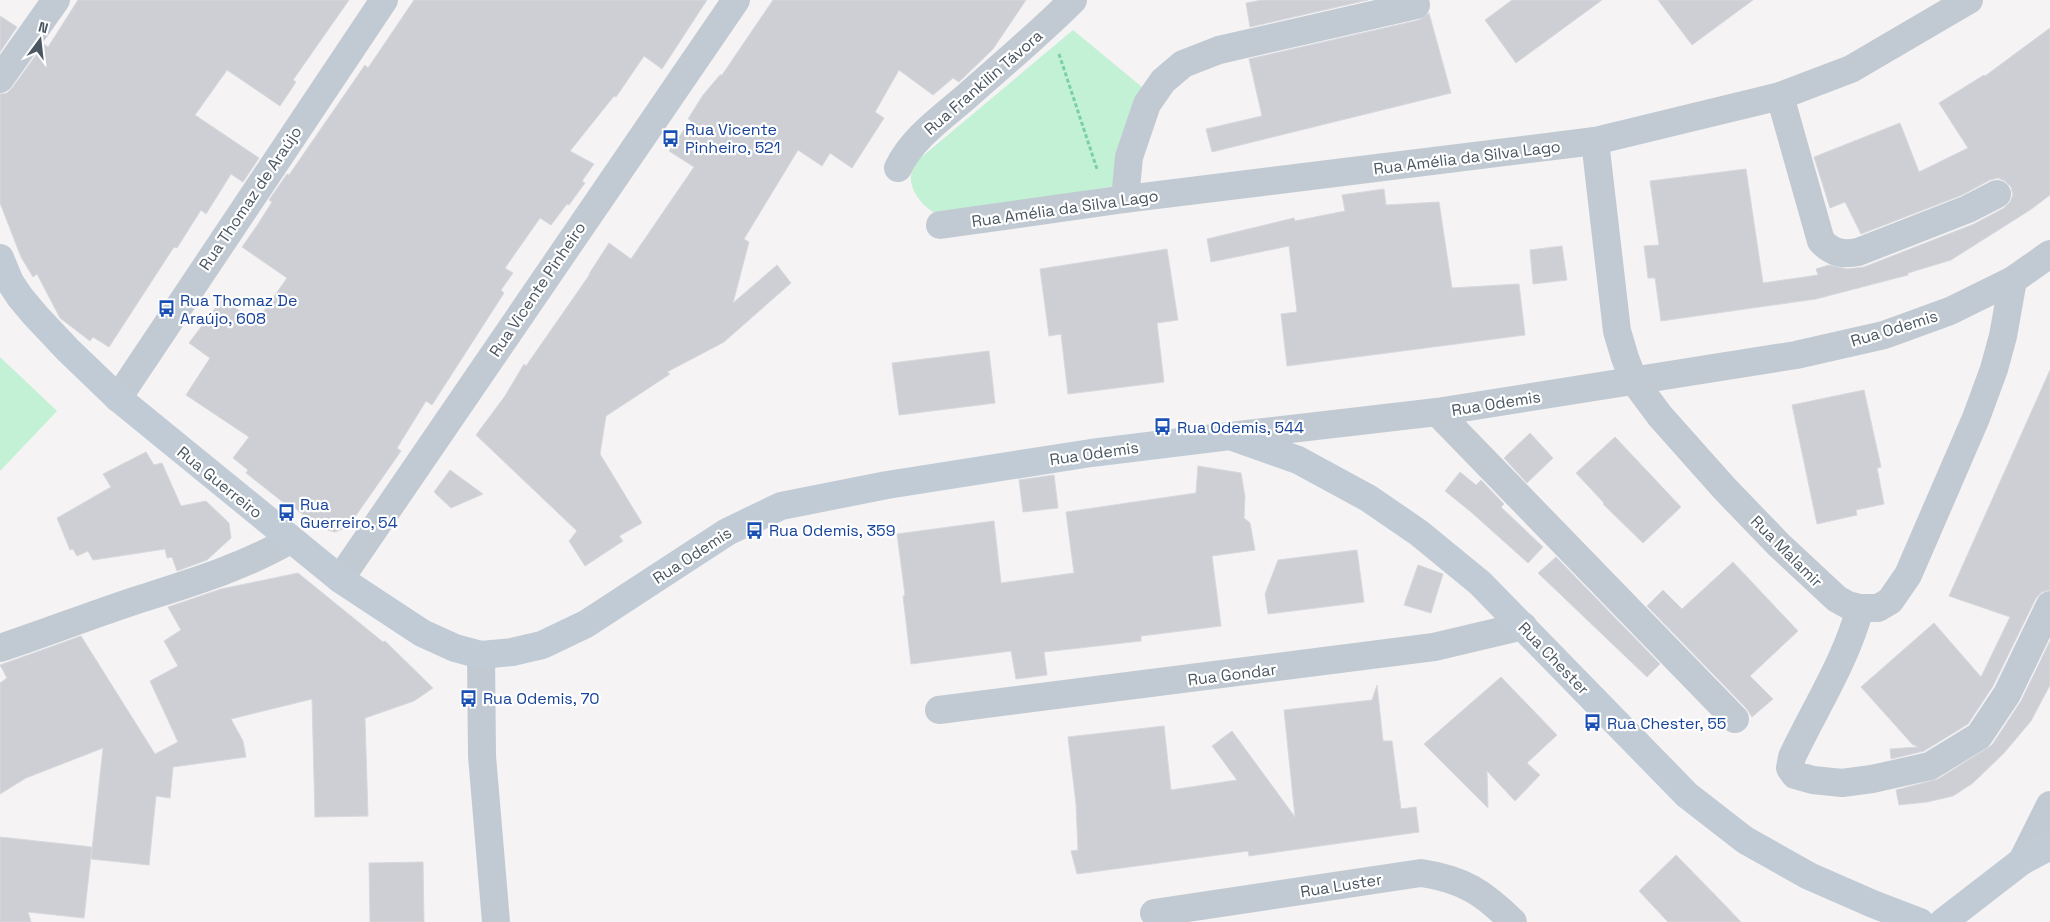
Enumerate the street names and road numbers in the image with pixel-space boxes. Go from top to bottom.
street label: Rua Frankilin Távora [920,25,1047,140]
street label: Rua Thomaz de Araújo [194,122,306,274]
street label: Rua Amélia da Silva Lago [1372,136,1562,179]
street label: Rua Amélia da Silva Lago [970,185,1160,232]
street label: Rua Vicente Pinheiro [484,218,590,361]
street label: Rua Odemis [1848,305,1940,352]
street label: Rua Odemis [1450,386,1542,421]
street label: Rua Odemis [1048,437,1140,470]
street label: Rua Guerreiro [173,442,267,523]
street label: Rua Malamir [1746,511,1827,592]
street label: Rua Odemis [649,522,736,589]
street label: Rua Chester [1514,617,1594,699]
street label: Rua Gondar [1187,659,1278,690]
street label: Rua Luster [1299,869,1383,902]

